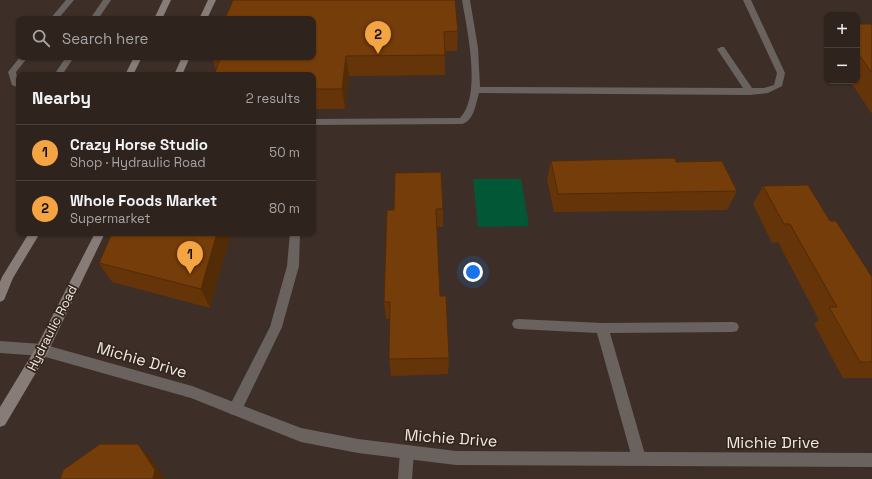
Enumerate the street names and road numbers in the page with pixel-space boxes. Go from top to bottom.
street label: Hydraulic Road [23,282,81,374]
street label: Michie Drive [94,337,190,383]
street label: Michie Drive [404,424,498,452]
street label: Michie Drive [727,432,819,453]

